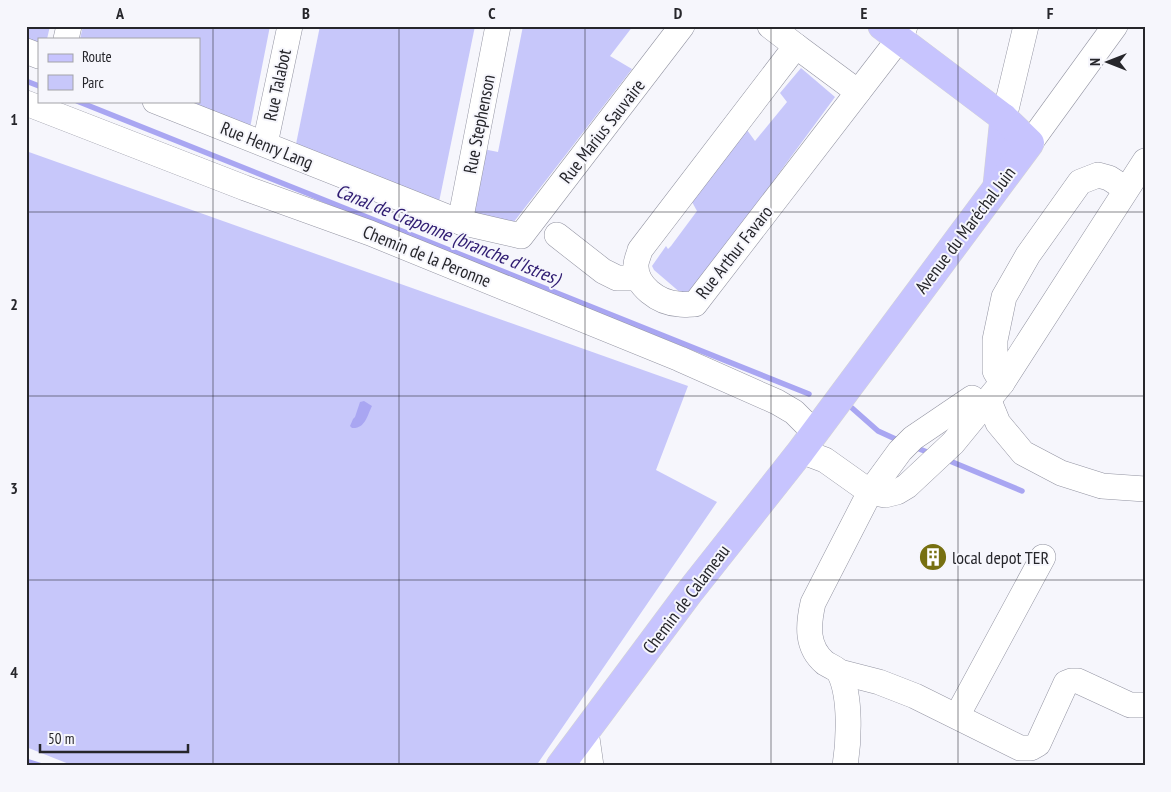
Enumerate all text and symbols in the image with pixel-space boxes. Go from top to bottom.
text: A [115,3,125,23]
text: B [302,3,310,23]
text: C [488,3,496,23]
text: D [674,3,683,23]
text: E [861,3,868,23]
text: F [1047,3,1054,23]
legend [38,38,200,102]
north arrow [1084,38,1134,88]
text: Route [82,47,112,66]
street label: Rue Talabot [258,47,296,123]
text: N [1086,58,1104,66]
street label: Rue Stephenson [458,72,500,176]
text: Parc [82,73,104,92]
street label: Rue Marius Sauvaire [554,74,650,188]
text: 1 [10,109,18,129]
street label: Rue Henry Lang [217,116,317,174]
street label: Avenue du Maréchal Juin [910,162,1020,298]
water label: Canal de Craponne (branche d'Istres) [333,178,566,291]
street label: Rue Arthur Favaro [690,201,778,303]
street label: Chemin de la Peronne [360,220,494,292]
text: 2 [10,294,18,314]
text: 3 [10,478,18,498]
street label: Chemin de Calameau [637,540,735,658]
building icon: local depot TER [918,542,948,572]
place label: local depot TER [952,546,1049,569]
text: 4 [10,662,18,682]
scale bar [40,722,188,754]
text: 50 m [48,729,74,748]

